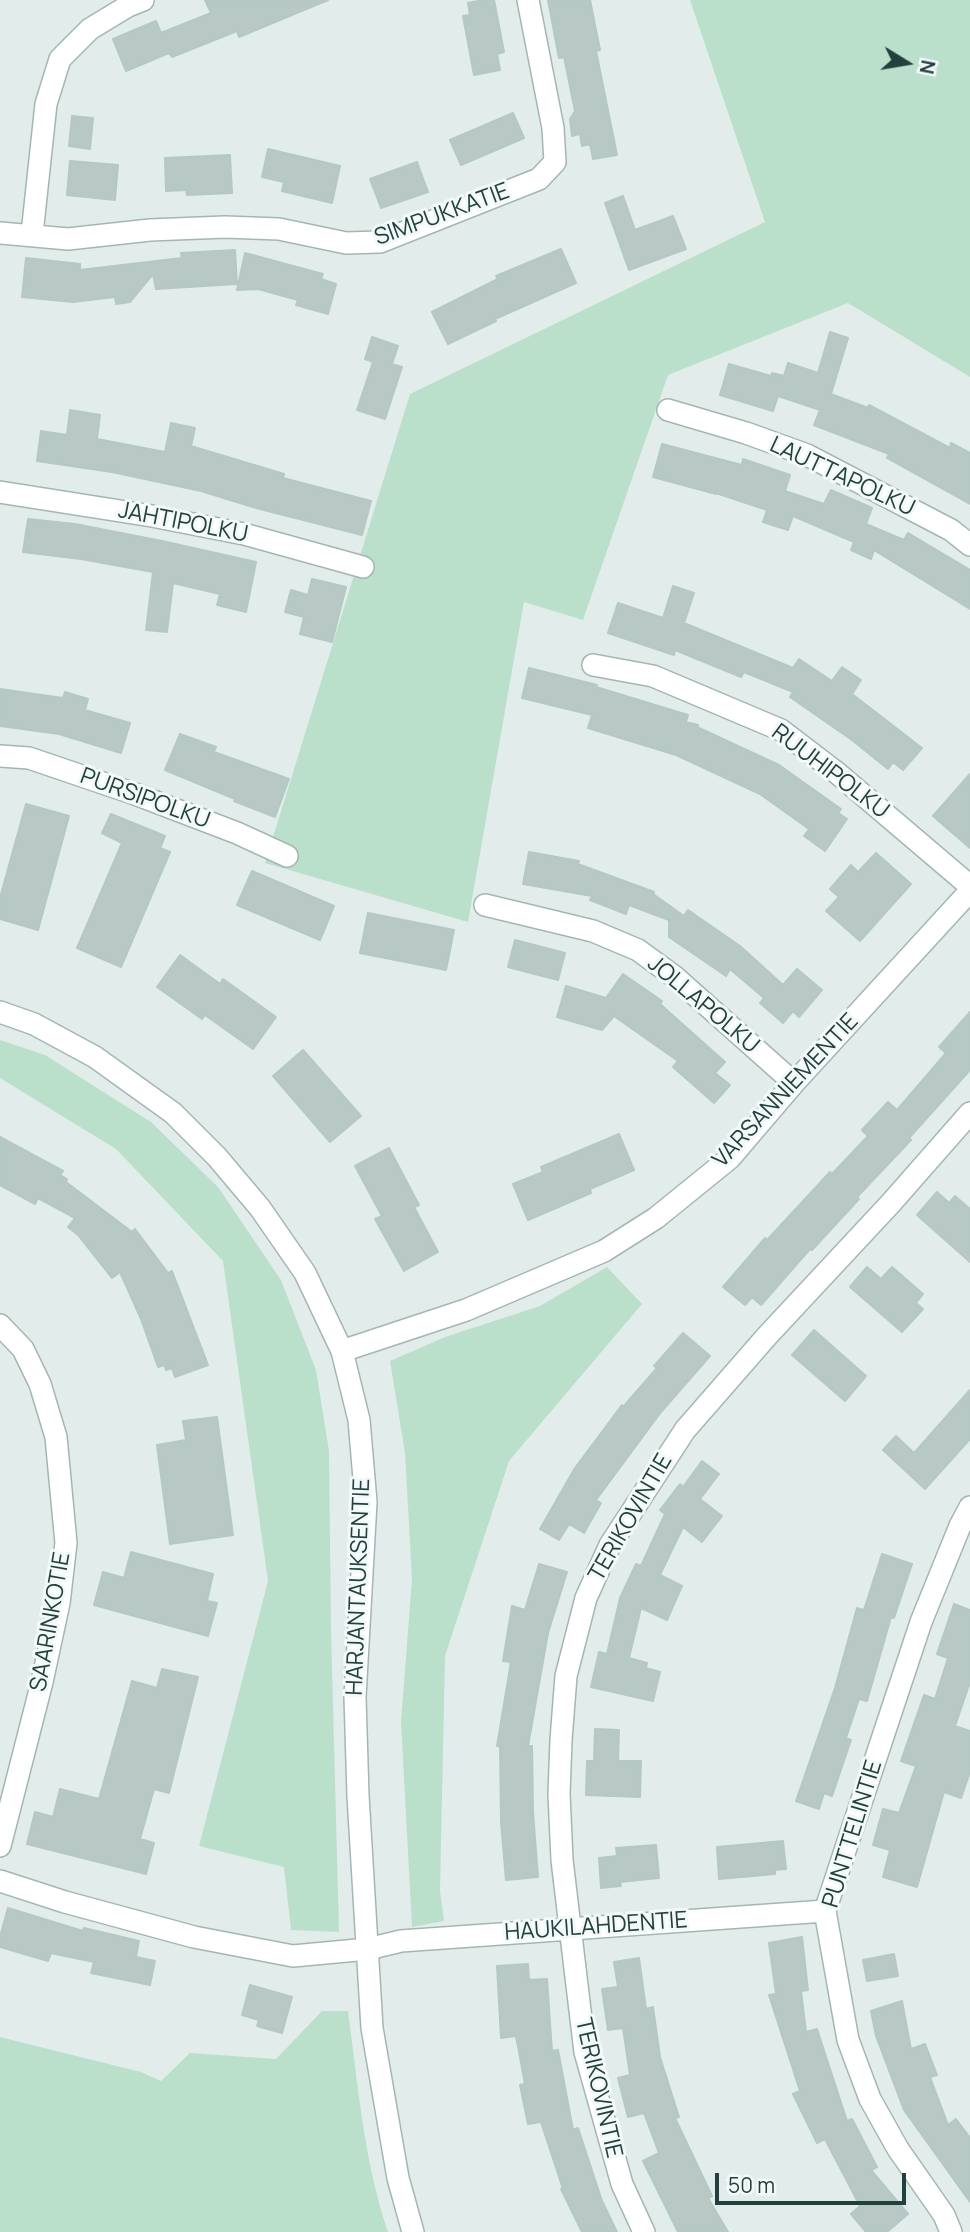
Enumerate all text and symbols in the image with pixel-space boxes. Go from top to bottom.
north arrow [872,28,942,98]
text: N [914,58,942,76]
street label: SIMPUKKATIE [371,178,513,252]
street label: LAUTTAPOLKU [765,431,919,523]
street label: JAHTIPOLKU [116,497,250,549]
street label: RUUHIPOLKU [766,719,894,825]
street label: PURSIPOLKU [76,763,214,835]
street label: JOLLAPOLKU [641,950,765,1060]
street label: VARSANNIEMENTIE [708,1008,864,1174]
street label: TERIKOVINTIE [583,1449,679,1587]
street label: HARJANTAUKSENTIE [341,1478,377,1696]
street label: SAARINKOTIE [25,1550,77,1694]
street label: PUNTTELINTIE [817,1757,889,1911]
street label: HAUKILAHDENTIE [503,1907,689,1947]
street label: TERIKOVINTIE [569,2015,627,2161]
scale bar [718,2158,909,2202]
text: 50 m [728,2171,775,2199]

